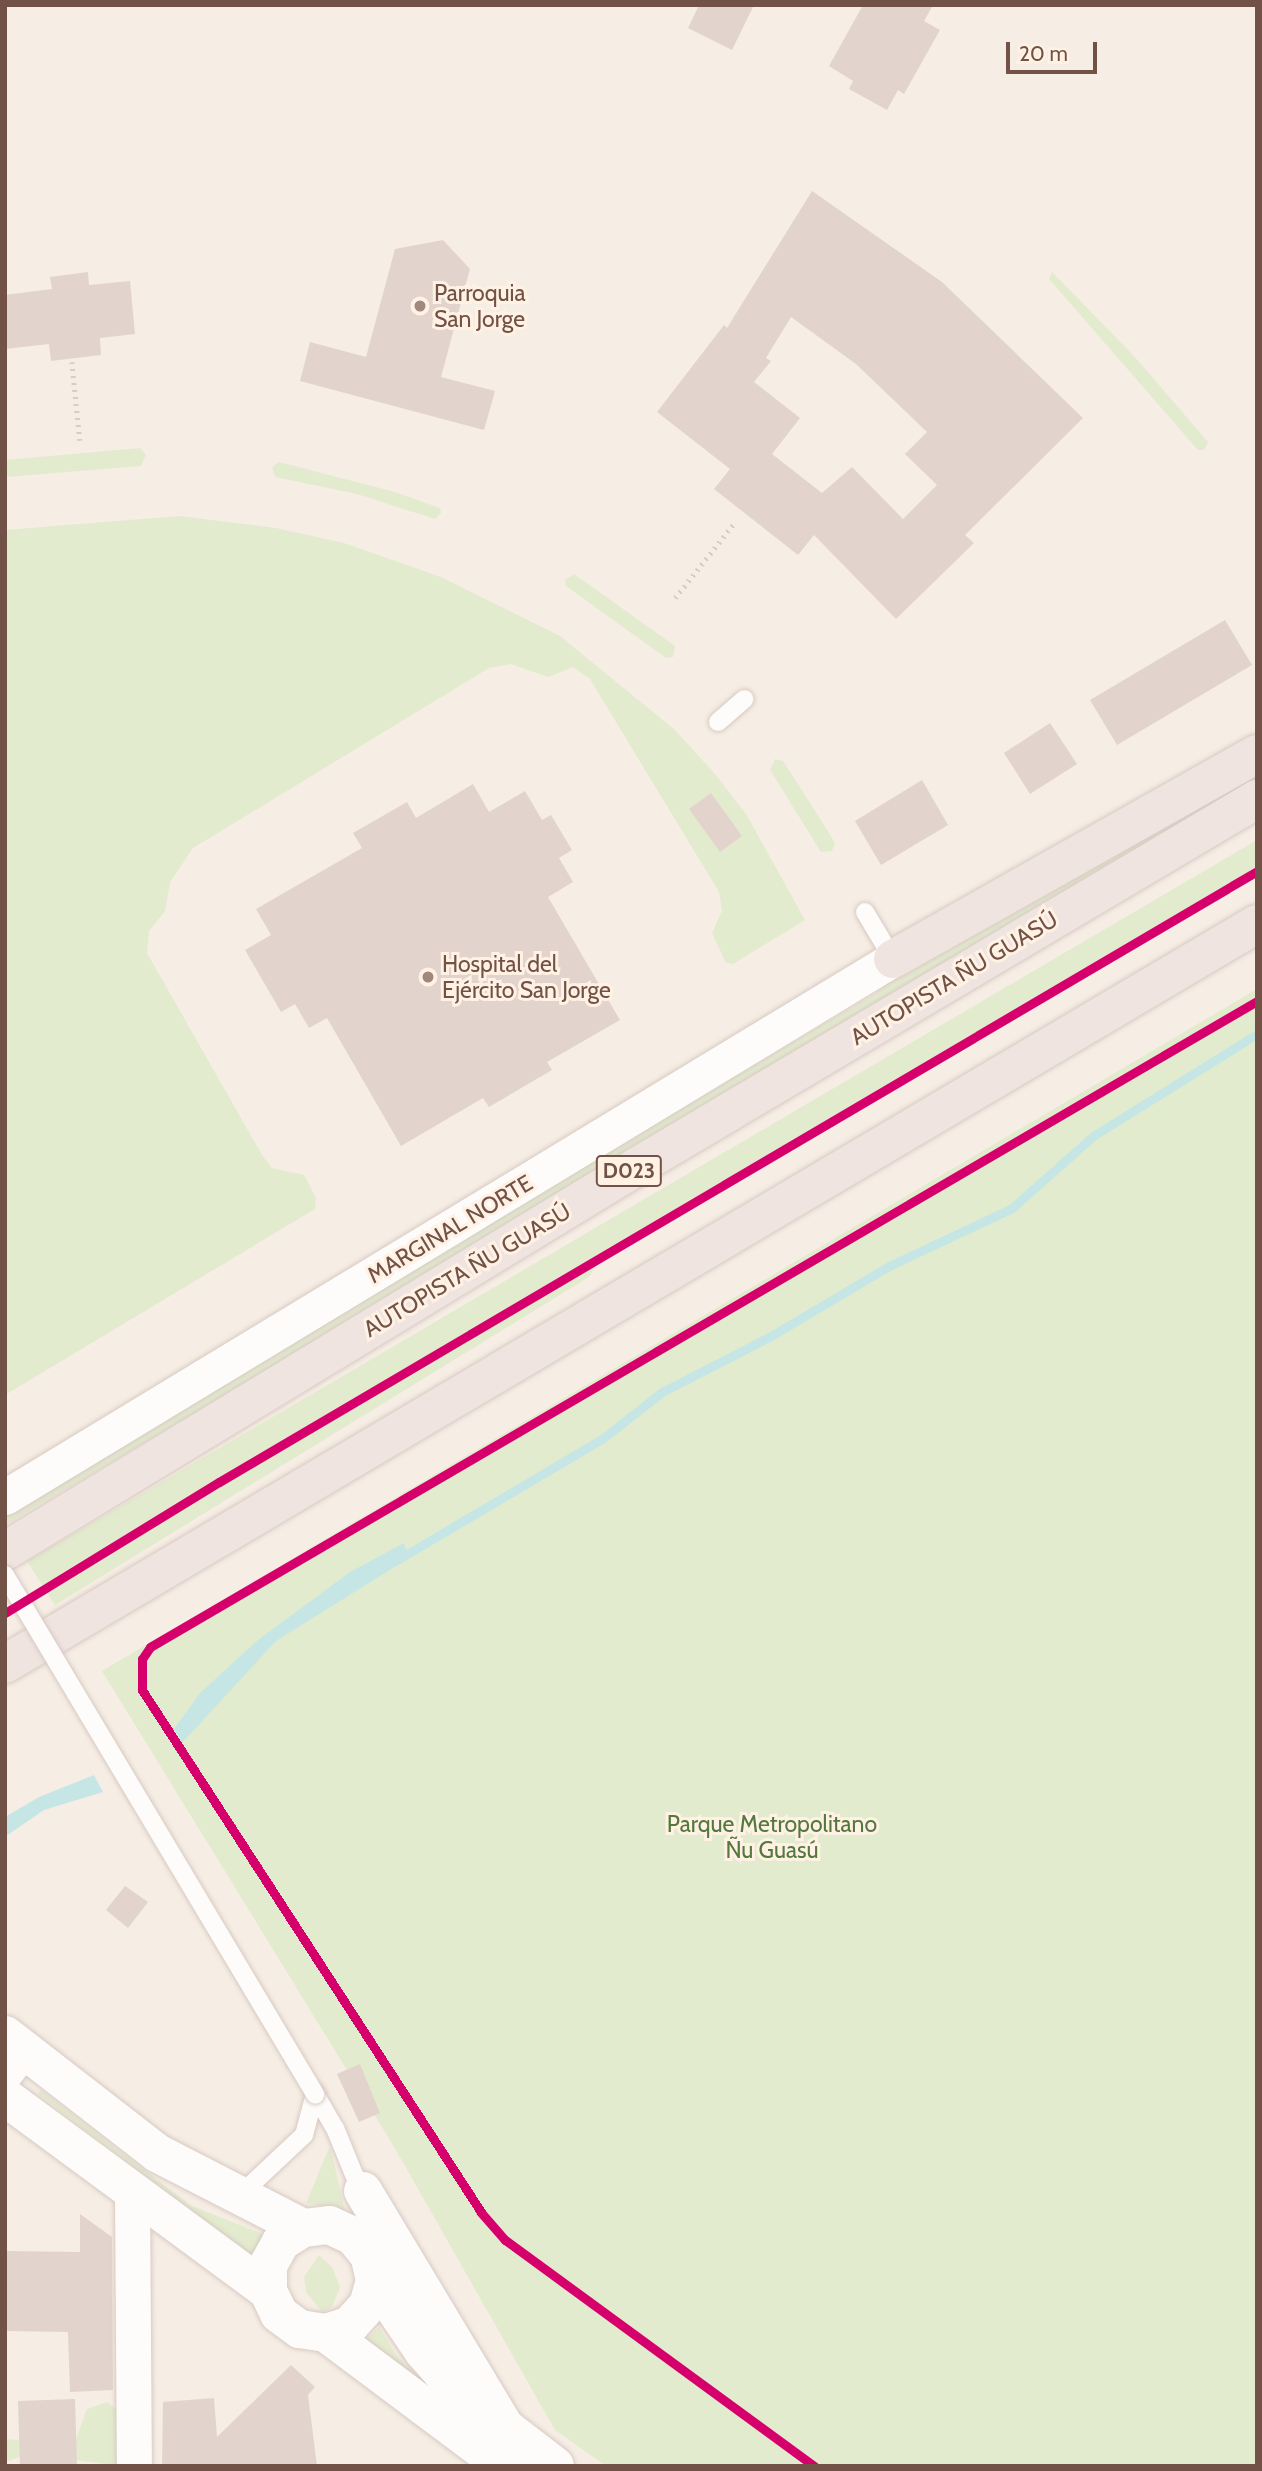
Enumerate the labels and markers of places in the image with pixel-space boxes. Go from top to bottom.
place label: Parroquia San Jorge [434,279,526,333]
marker: Parroquia San Jorge [412,298,428,314]
place label: Hospital del Ejército San Jorge [442,950,611,1004]
marker: Hospital del Ejército San Jorge [420,969,436,985]

